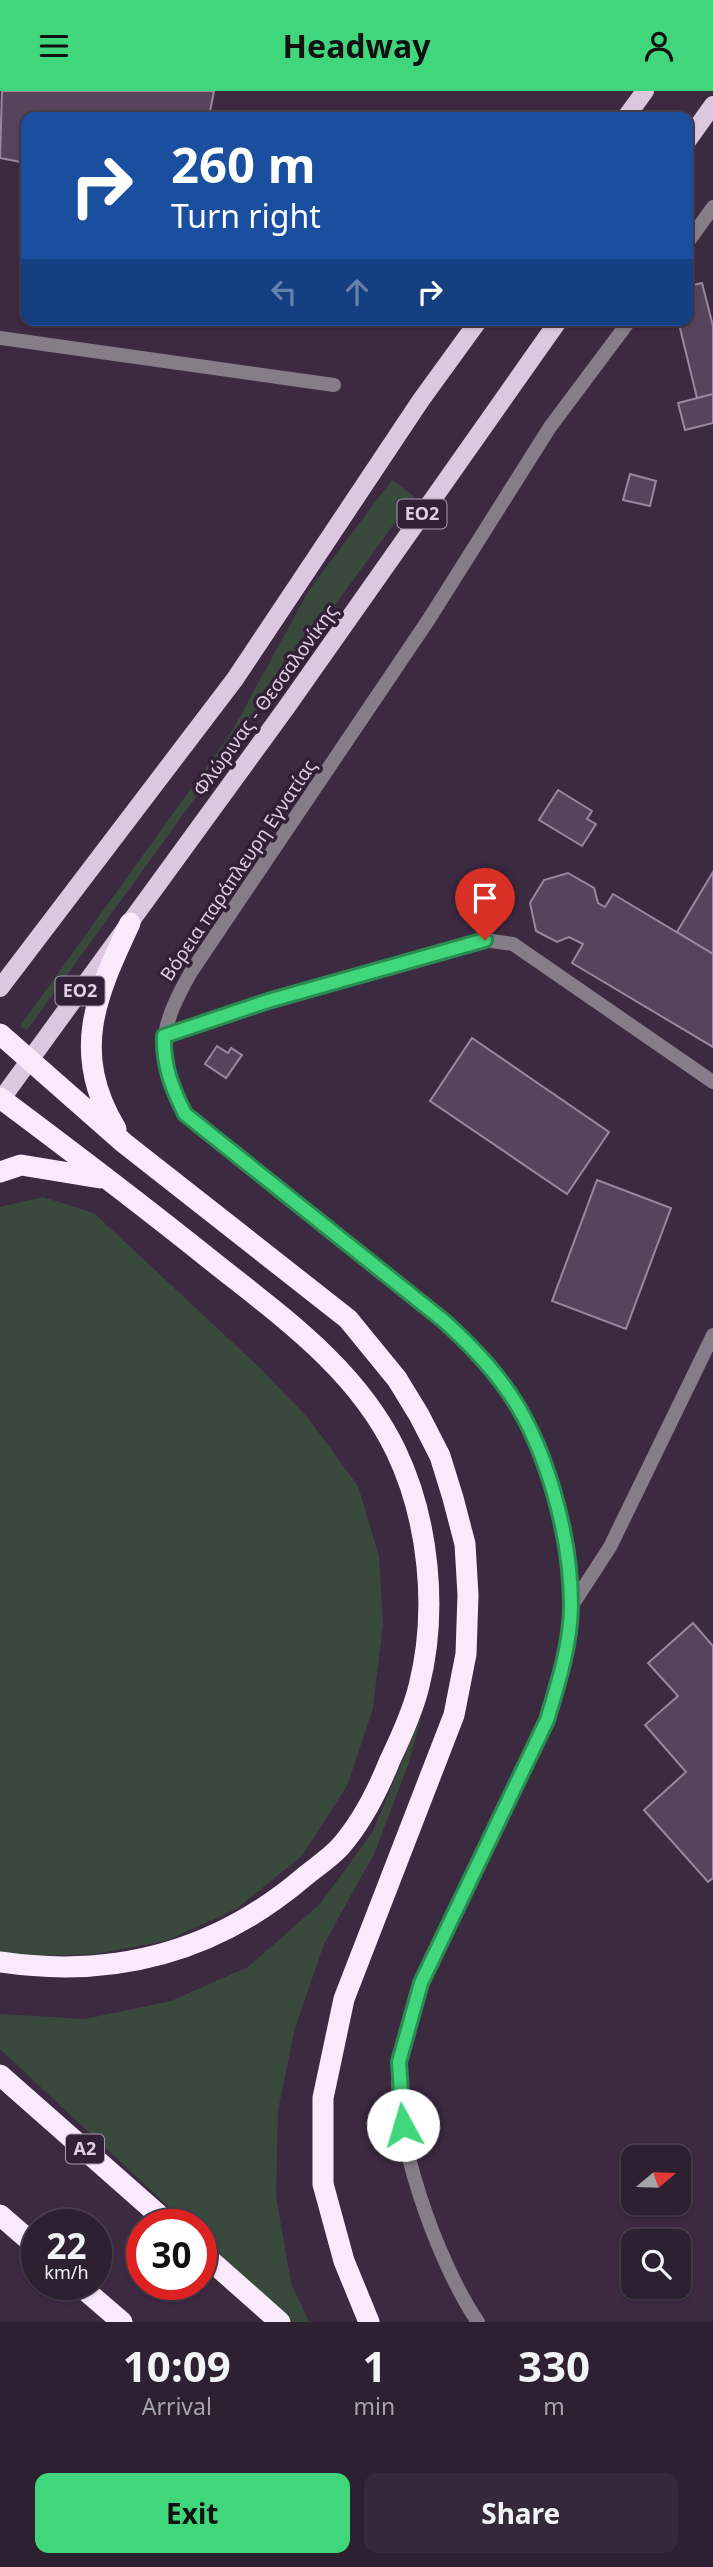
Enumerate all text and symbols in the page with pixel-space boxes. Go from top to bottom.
text: Headway [283,24,430,67]
icon: menu [35,27,73,65]
icon: person [640,27,678,65]
text: 260 m [171,131,316,197]
icon: right [56,140,147,231]
text: Turn right [171,194,321,237]
icon: left [265,273,303,311]
icon: ahead [338,273,376,311]
icon: right [411,273,449,311]
road number: ΕΟ2 [398,499,446,529]
street label: Φλώρινας - Θεσσαλονίκης [187,599,343,801]
street label: Βόρεια παράπλευρη Εγνατίας [154,754,322,986]
pin [455,868,515,940]
icon: arrive [466,879,504,917]
road number: ΕΟ2 [56,977,104,1006]
position arrow [366,2088,440,2162]
road number: Α2 [66,2135,104,2163]
north arrow [621,2145,691,2215]
map controls [621,2145,691,2299]
speed limit sign: 30 [126,2209,217,2300]
text: 22 [46,2222,87,2269]
button: search [621,2229,691,2299]
text: km/h [44,2260,89,2284]
text: 10:09 [123,2337,231,2394]
text: 1 [362,2337,386,2394]
text: 330 [518,2337,590,2394]
text: Arrival [142,2390,212,2422]
text: min [354,2390,395,2422]
text: m [543,2390,565,2422]
button: Exit [35,2473,350,2553]
button: Share [364,2473,678,2553]

